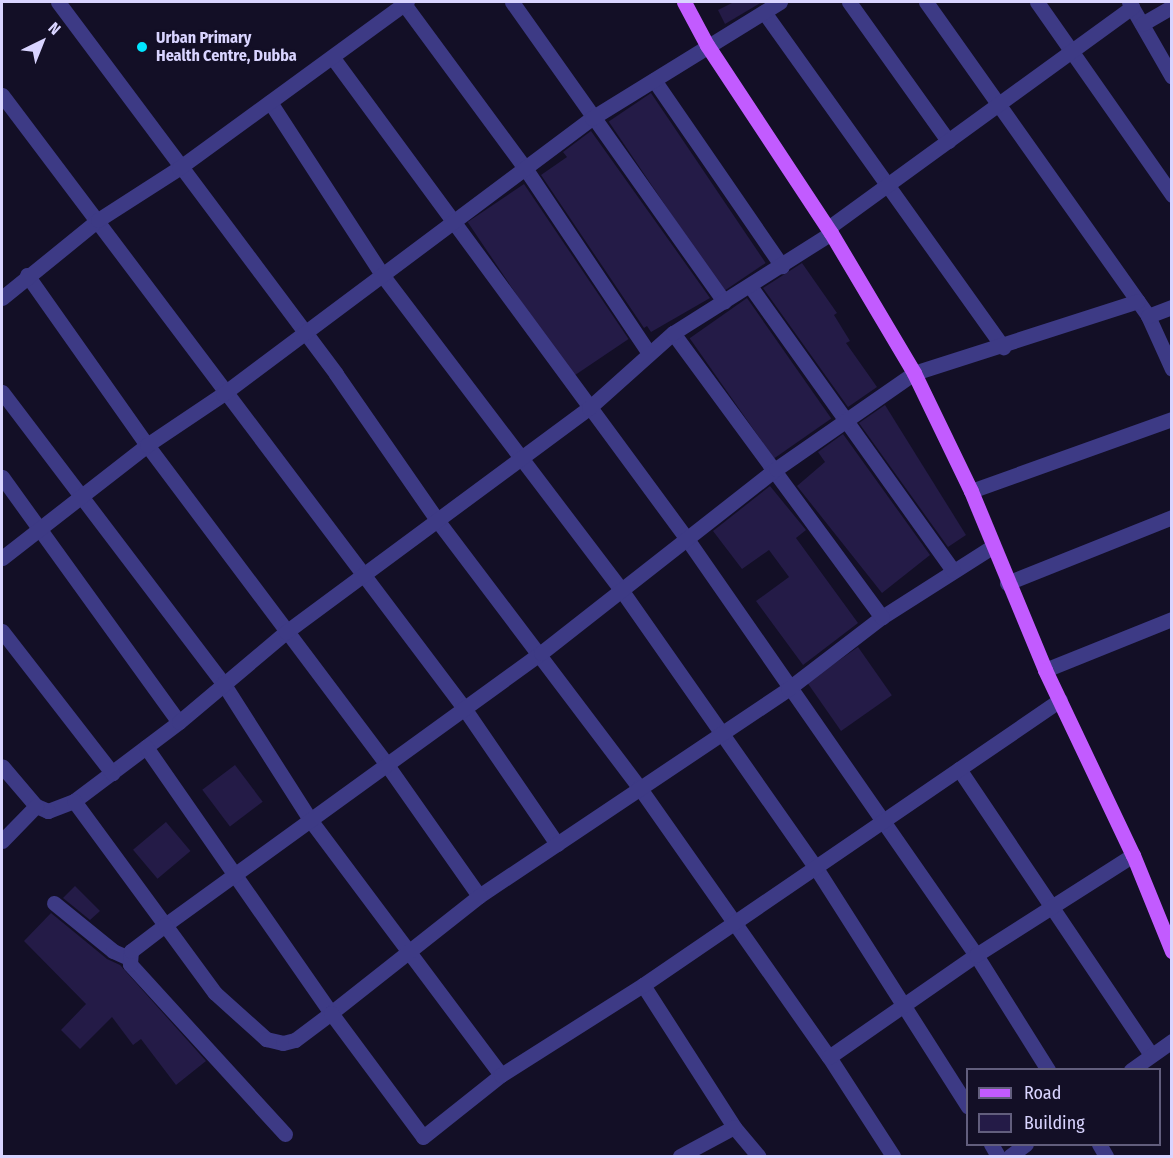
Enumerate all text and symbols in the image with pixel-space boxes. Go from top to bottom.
north arrow [12,12,72,72]
text: N [45,18,65,39]
place label: Urban Primary Health Centre, Dubba [156,28,297,66]
marker: Urban Primary Health Centre, Dubba [133,38,151,56]
legend [966,1068,1161,1146]
text: Road [1024,1082,1061,1104]
text: Building [1024,1112,1085,1134]

